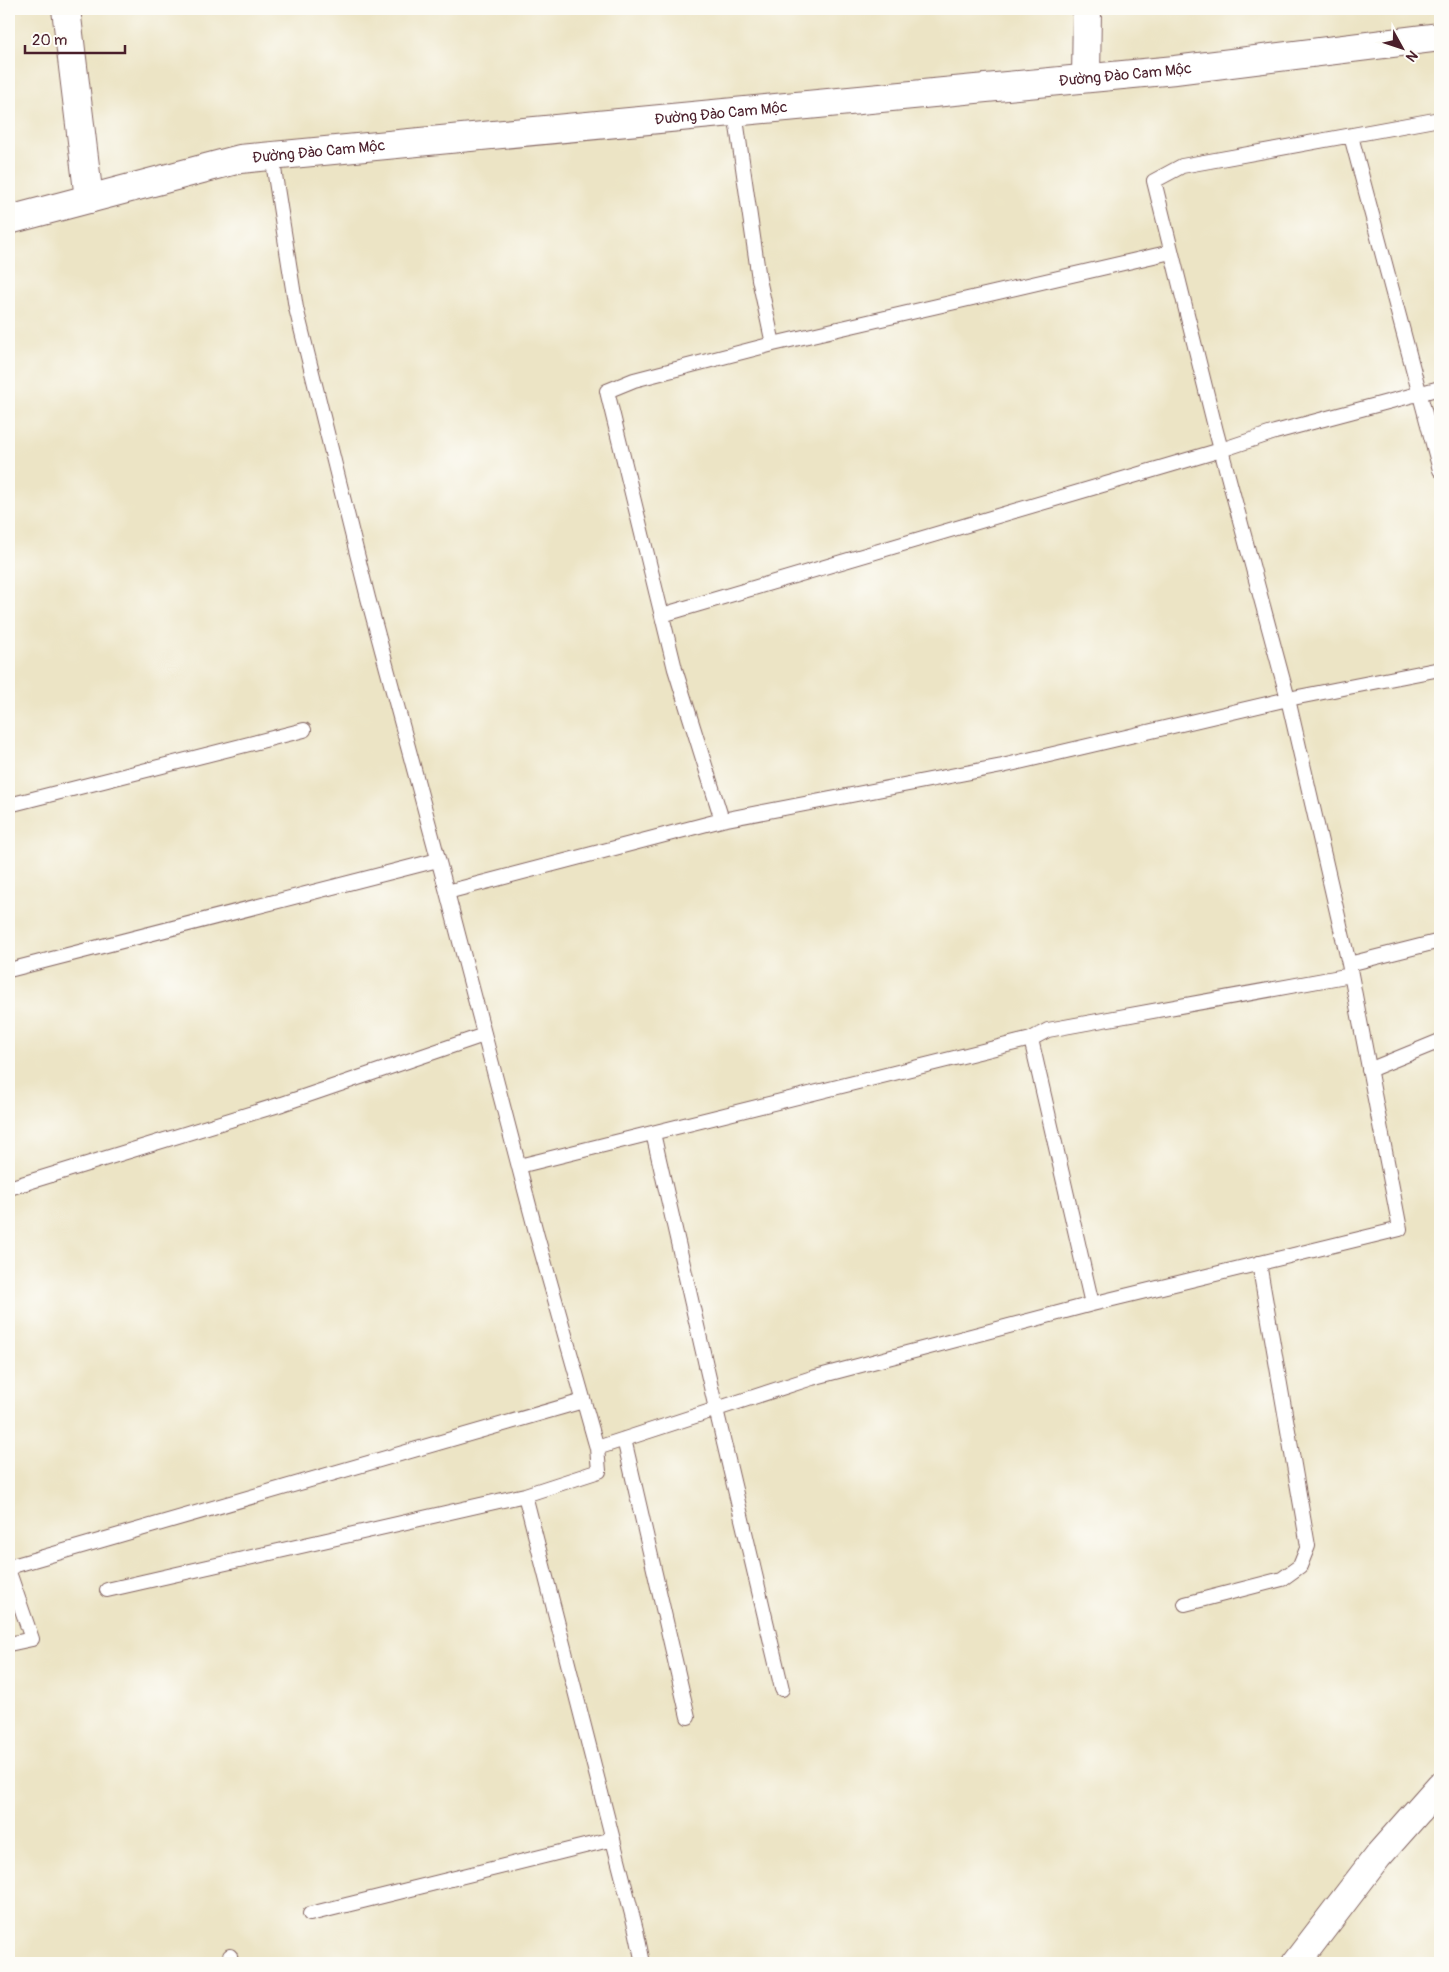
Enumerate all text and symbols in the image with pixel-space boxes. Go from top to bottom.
scale bar [25,22,125,54]
north arrow [1376,22,1426,72]
text: 20 m [32,31,67,50]
text: N [1402,47,1421,65]
street label: Đường Đào Cam Mộc [1058,59,1193,91]
street label: Đường Đào Cam Mộc [654,98,789,130]
street label: Đường Đào Cam Mộc [251,136,386,168]

